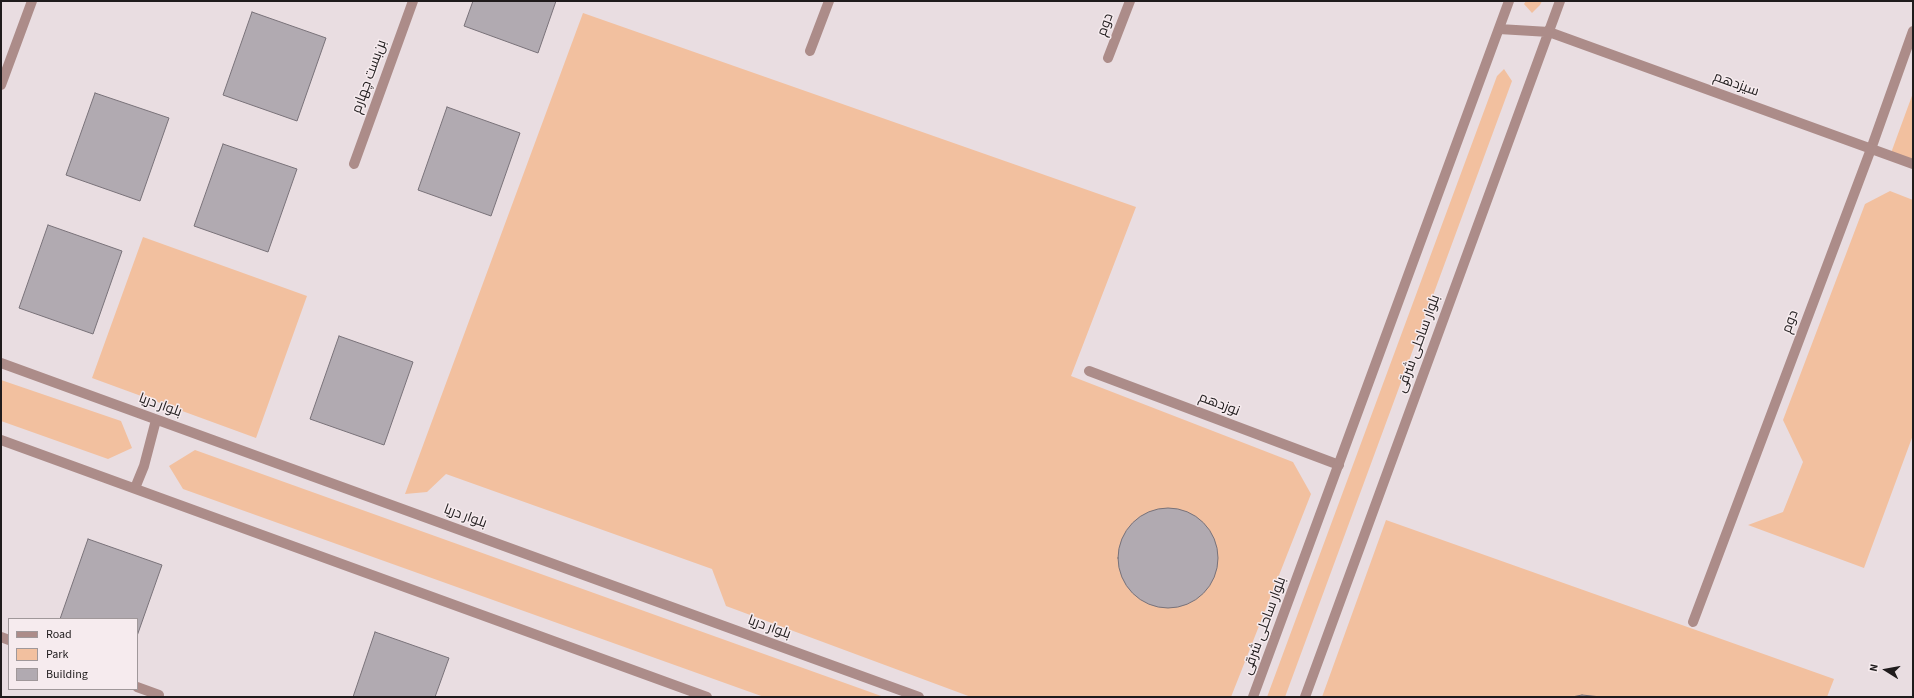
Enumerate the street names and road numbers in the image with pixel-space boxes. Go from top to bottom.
street label: دوم [1094,11,1118,39]
street label: بن‌بست چهارم [349,38,391,116]
street label: سیزدهم [1711,69,1761,101]
street label: بلوار ساحلی شرقی [1394,293,1444,395]
street label: دوم [1779,308,1803,336]
street label: بلوار دریا [136,390,184,422]
street label: نوزدهم [1196,390,1242,420]
street label: بلوار دریا [441,501,489,533]
street label: بلوار ساحلی شرقی [1240,575,1290,677]
street label: بلوار دریا [745,612,793,644]

